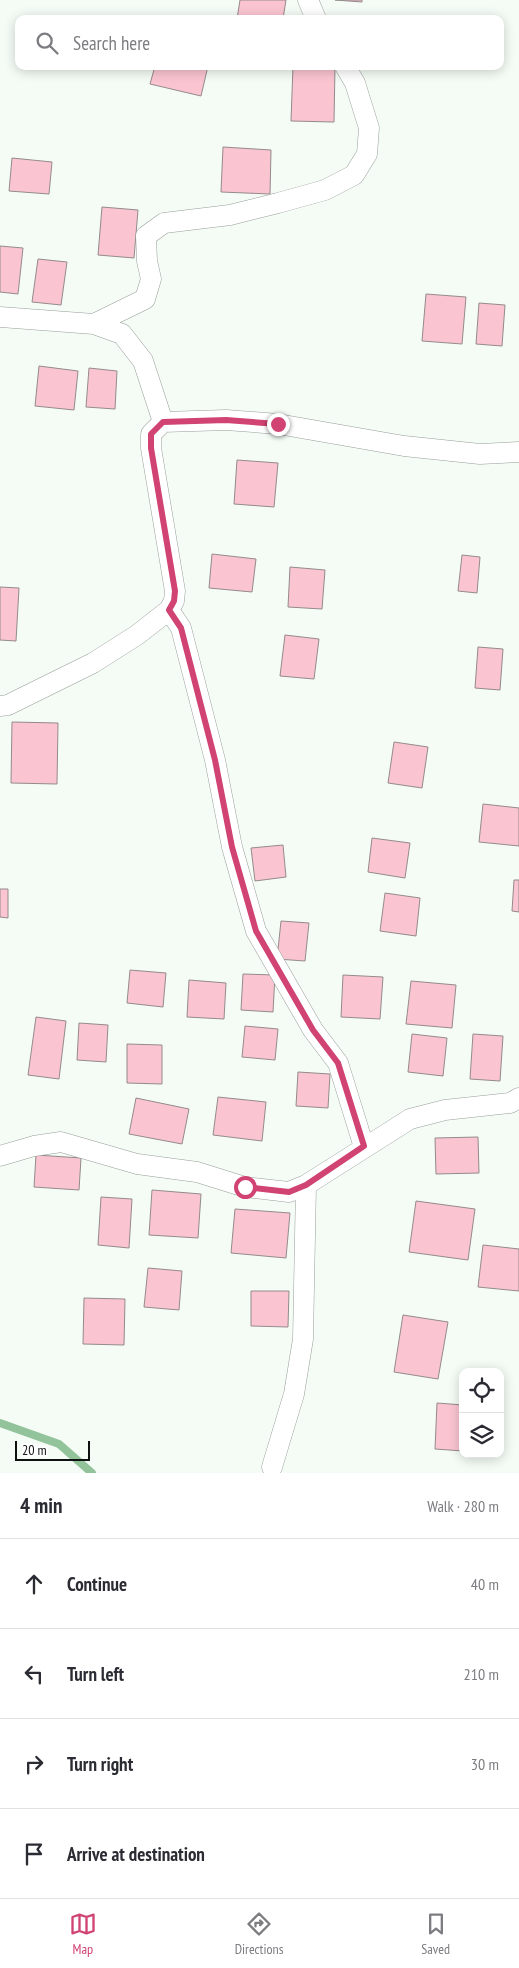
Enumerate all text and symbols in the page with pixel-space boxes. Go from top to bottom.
search box [15,15,504,70]
icon: search [33,29,61,57]
text: Search here [73,31,150,55]
route end [267,413,290,436]
route start [234,1176,257,1199]
map controls [459,1368,504,1458]
button: locate [459,1368,504,1413]
button: layers [459,1413,504,1458]
scale bar [15,1438,90,1461]
text: 20 m [22,1441,47,1459]
text: 4 min [20,1492,62,1519]
text: Walk · 280 m [427,1496,499,1516]
icon: ahead [20,1570,48,1598]
text: Continue [67,1572,127,1596]
text: 40 m [471,1574,499,1594]
icon: left [20,1660,48,1688]
text: Turn left [67,1662,124,1686]
text: 210 m [464,1664,499,1684]
icon: right [20,1750,48,1778]
text: Turn right [67,1752,133,1776]
text: 30 m [471,1754,499,1774]
icon: arrive [20,1840,48,1868]
text: Arrive at destination [67,1842,205,1866]
tab: Map [69,1910,97,1958]
tab: Directions [235,1910,283,1958]
tab: Saved [421,1910,450,1958]

